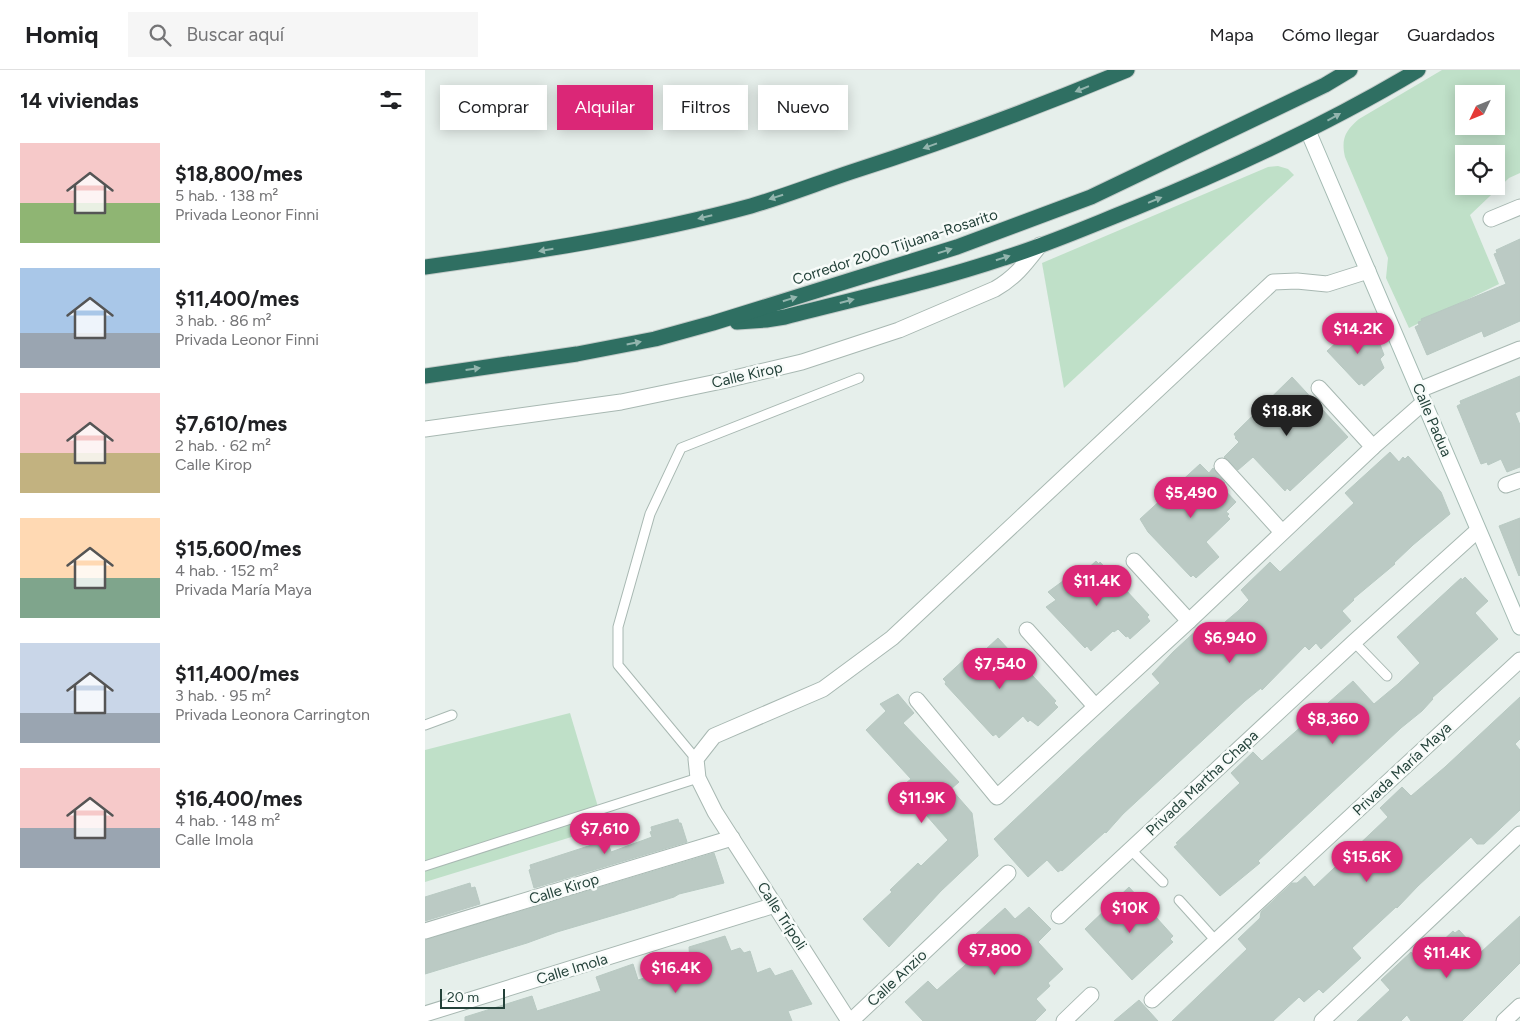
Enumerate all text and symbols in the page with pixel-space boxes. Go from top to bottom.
search box [128,12,478,57]
text: Homiq [25,20,98,49]
icon: search [146,21,174,49]
text: Buscar aquí [186,23,284,46]
text: Mapa [1209,24,1254,46]
text: Cómo llegar [1282,24,1379,46]
text: Guardados [1407,24,1495,46]
chip: Comprar [440,85,547,130]
chip: Alquilar [557,85,653,130]
chip: Filtros [663,85,748,130]
chip: Nuevo [758,85,848,130]
one-way arrow [1075,85,1089,93]
north arrow [1455,85,1505,135]
map controls [1455,85,1505,195]
icon: filters [377,86,405,114]
text: 14 viviendas [20,88,139,113]
one-way arrow [1327,113,1341,121]
one-way arrow [922,143,937,150]
button: locate [1455,145,1505,195]
text: $18,800/mes [175,161,303,186]
icon: home [60,163,120,223]
text: 5 hab. · 138 m² [175,186,278,205]
one-way arrow [768,194,783,202]
one-way arrow [1148,196,1163,204]
text: Privada Leonor Finni [175,205,319,224]
street label: Corredor 2000 Tijuana-Rosarito [790,205,1000,289]
one-way arrow [697,213,712,221]
one-way arrow [537,246,553,254]
one-way arrow [938,247,953,254]
one-way arrow [996,254,1011,261]
text: $11,400/mes [175,286,299,311]
icon: home [60,288,120,348]
one-way arrow [783,295,798,303]
one-way arrow [839,297,854,305]
text: 3 hab. · 86 m² [175,311,272,330]
pin: $14.2K [1317,312,1399,355]
text: $14.2K [1333,319,1383,338]
text: Privada Leonor Finni [175,330,319,349]
one-way arrow [626,339,641,347]
street label: Calle Kirop [710,358,784,392]
one-way arrow [466,364,482,372]
street label: Calle Padua [1408,381,1456,459]
pin: $18.8K [1246,394,1328,437]
text: $18.8K [1262,401,1312,420]
text: $7,610/mes [175,411,287,436]
icon: home [60,413,120,473]
text: 2 hab. · 62 m² [175,436,271,455]
text: Calle Kirop [175,455,252,474]
pin: $5,490 [1150,476,1232,519]
text: $5,490 [1165,483,1217,502]
text: $15,600/mes [175,536,301,561]
icon: home [60,538,120,598]
text: 4 hab. · 152 m² [175,561,279,580]
pin: $11.4K [1056,564,1138,607]
text: $11.4K [1073,571,1121,590]
text: Privada María Maya [175,580,312,599]
pin: $6,940 [1189,622,1271,664]
text: $6,940 [1204,628,1256,647]
pin: $7,540 [959,648,1041,690]
text: $7,540 [974,654,1026,673]
text: $11,400/mes [175,661,299,686]
icon: home [60,663,120,723]
text: 3 hab. · 95 m² [175,686,271,705]
pin: $8,360 [1292,702,1374,745]
text: Privada Leonora Carrington [175,705,370,724]
text: $8,360 [1307,709,1359,728]
street label: Privada María Maya [1349,719,1455,819]
street label: Privada Martha Chapa [1142,726,1262,840]
pin: $11.9K [881,782,963,824]
text: $16,400/mes [175,786,302,811]
icon: home [60,788,120,848]
text: $11.9K [899,788,945,807]
text: 4 hab. · 148 m² [175,811,280,830]
pin: $7,610 [564,812,646,855]
text: $7,610 [581,819,629,838]
text: Calle Imola [175,830,253,849]
pin: $15.6K [1326,840,1408,883]
text: $15.6K [1343,847,1391,866]
street label: Calle Kirop [527,870,601,908]
street label: Calle Trípoli [753,879,811,953]
pin: $10K [1100,892,1160,934]
text: $10K [1112,898,1148,917]
pin: $7,800 [954,934,1036,976]
pin: $11.4K [1406,936,1488,979]
text: $7,800 [969,940,1021,959]
text: $11.4K [1423,943,1471,962]
street label: Calle Anzio [863,946,931,1010]
street label: Calle Imola [534,950,610,988]
pin: $16.4K [635,952,717,994]
text: $16.4K [651,958,701,977]
scale bar [440,986,505,1009]
text: 20 m [447,989,479,1006]

